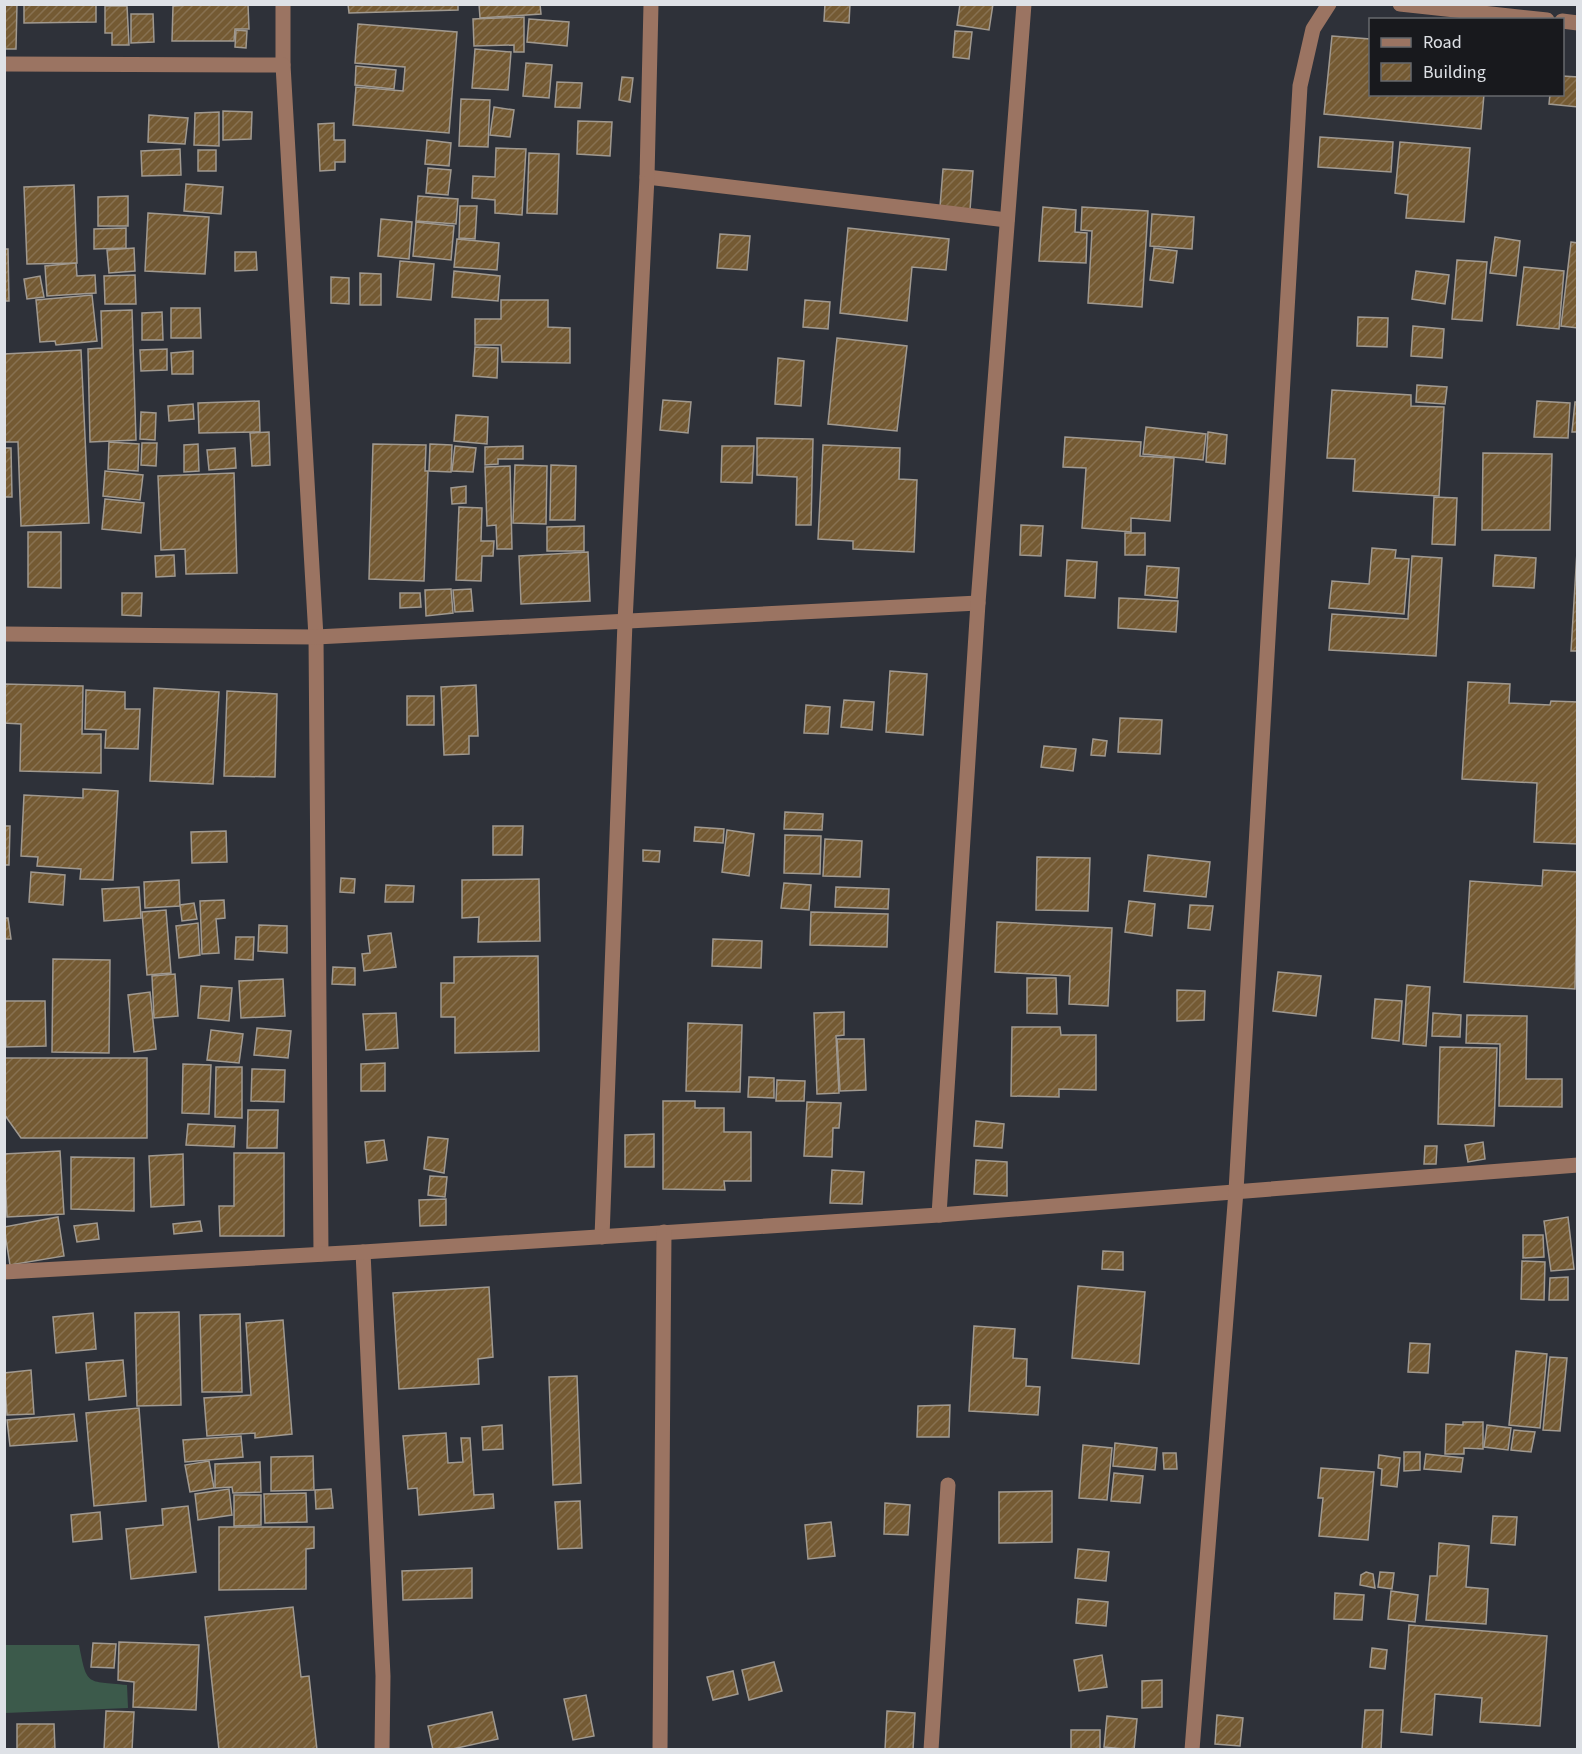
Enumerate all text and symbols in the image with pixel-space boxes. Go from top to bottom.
legend [1369,18,1564,96]
text: Road [1423,30,1462,55]
text: Building [1423,60,1486,85]

